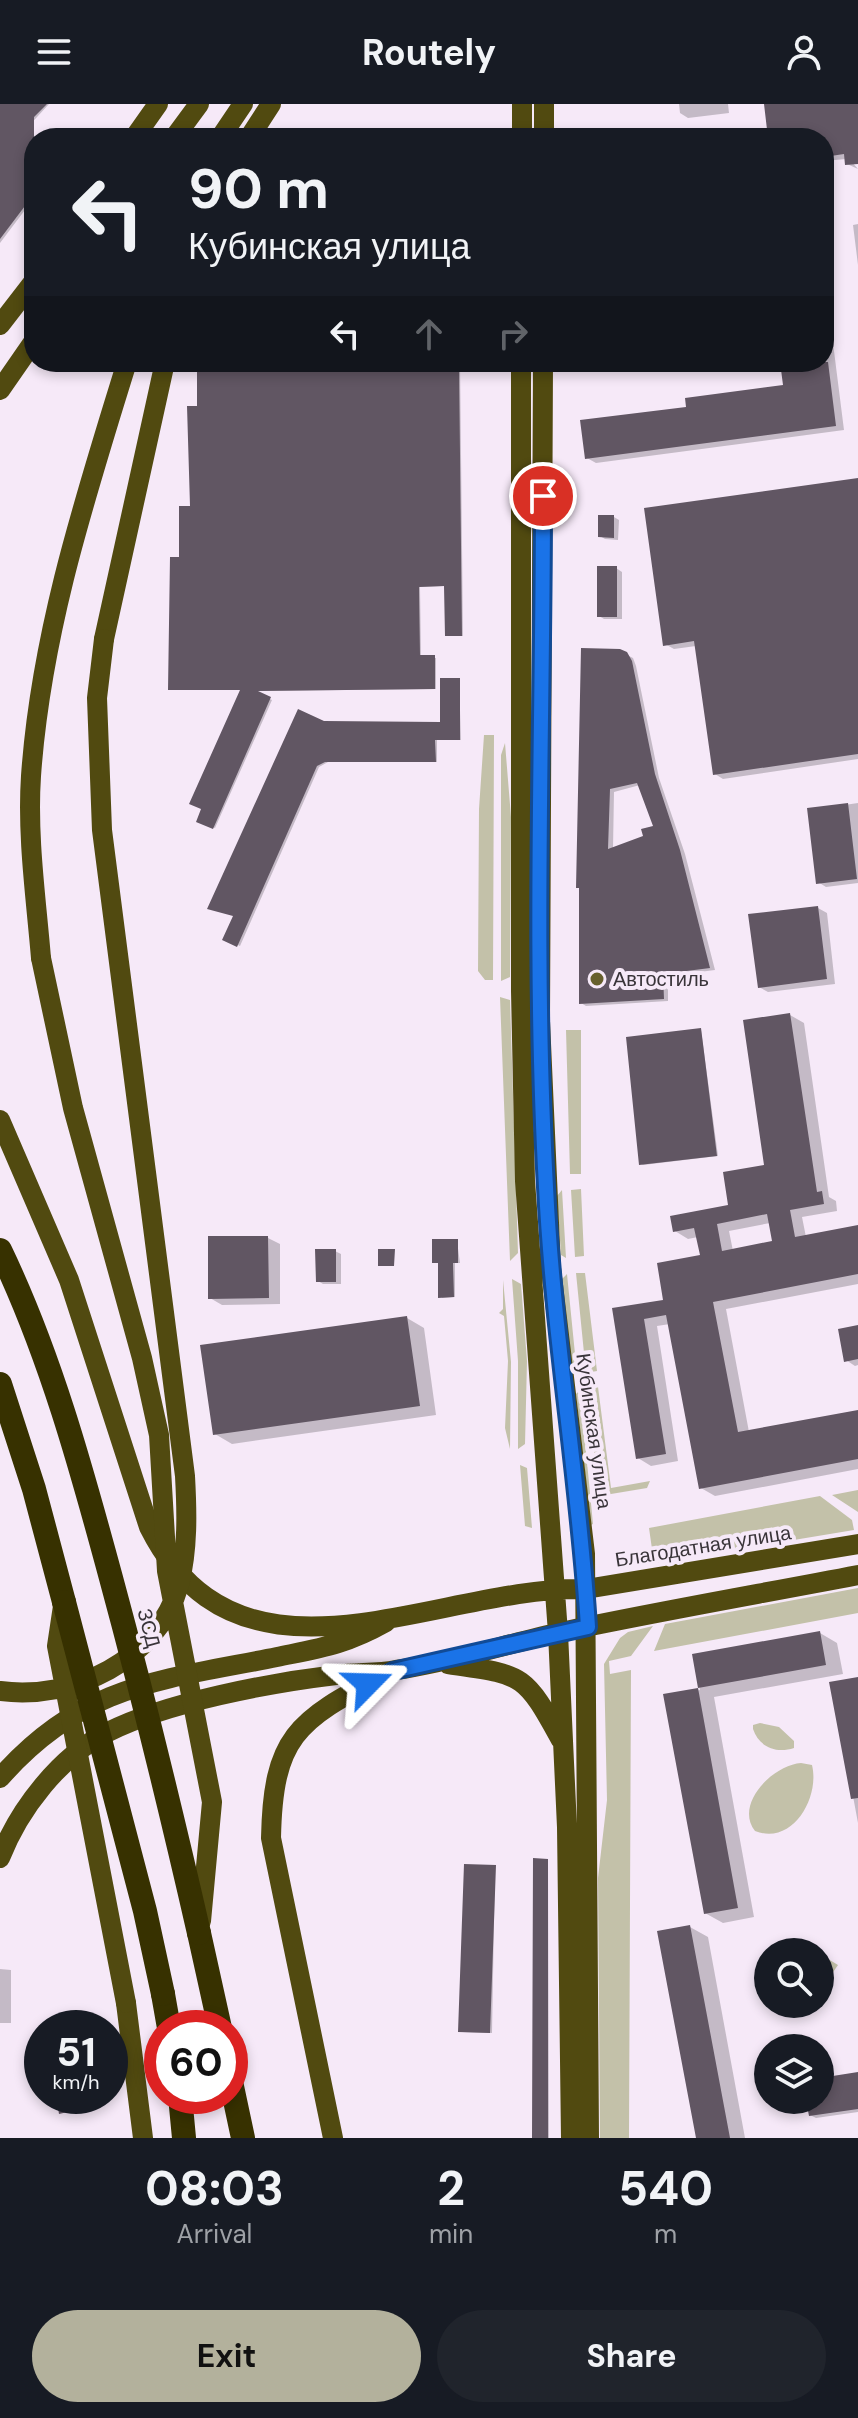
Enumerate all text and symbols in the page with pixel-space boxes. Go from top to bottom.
text: Routely [362,29,496,76]
icon: menu [32,30,76,74]
icon: person [782,30,826,74]
text: 90 m [188,152,329,225]
icon: left [56,160,160,264]
text: Кубинская улица [188,223,471,270]
icon: left [323,312,367,356]
icon: ahead [407,312,451,356]
icon: right [491,312,535,356]
pin [509,462,577,530]
icon: arrive [521,474,565,518]
place label: Автостиль [613,966,709,992]
marker: Автостиль [588,970,606,988]
street label: Кубинская улица [570,1351,618,1511]
street label: Благодатная улица [613,1519,794,1573]
street label: ЗСД [131,1606,167,1651]
position arrow [326,1642,410,1726]
map controls [754,1938,834,2114]
button: search [754,1938,834,2018]
speed limit sign: 60 [144,2010,248,2114]
text: 51 [56,2026,96,2078]
button: layers [754,2034,834,2114]
text: km/h [52,2069,100,2095]
text: 08:03 [145,2157,284,2220]
text: 2 [437,2157,465,2220]
text: 540 [618,2157,713,2220]
text: Arrival [177,2217,252,2251]
text: min [429,2217,473,2251]
text: m [654,2217,677,2251]
button: Exit [32,2310,421,2402]
button: Share [437,2310,826,2402]

